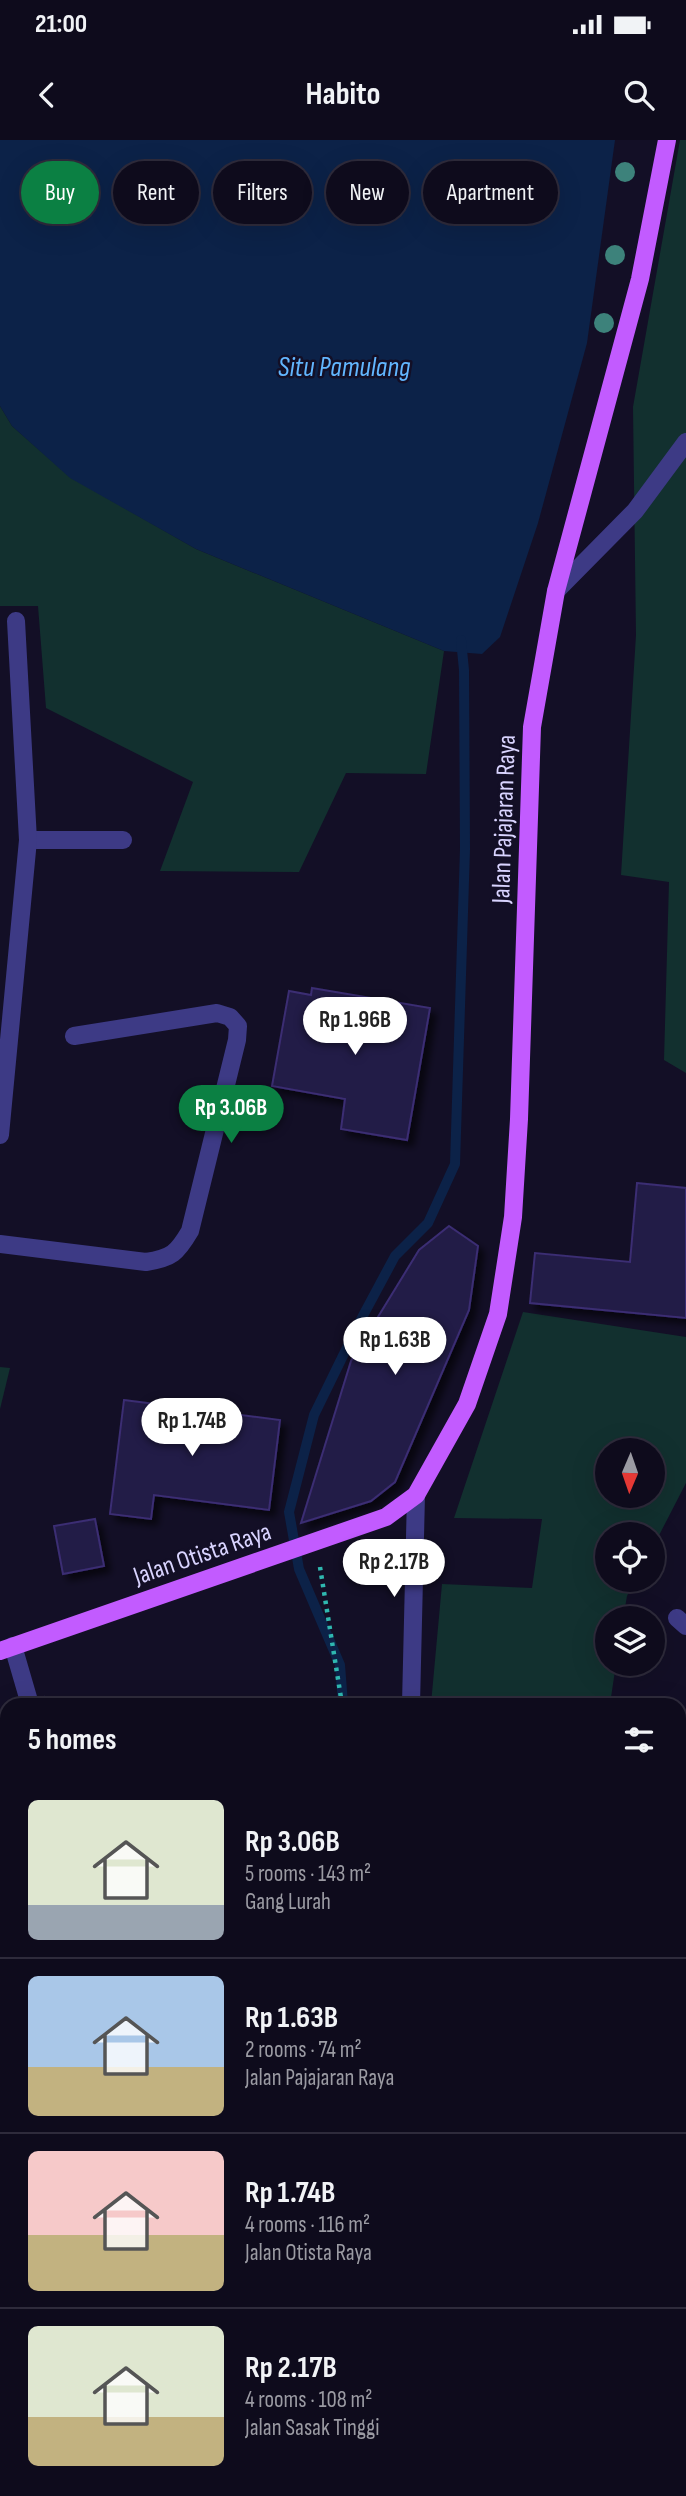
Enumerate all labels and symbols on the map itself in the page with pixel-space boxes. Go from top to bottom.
water label: Situ Pamulang [278,351,411,384]
street label: Jalan Pajajaran Raya [486,734,523,905]
pin: Rp 1.96B [283,998,427,1057]
pin: Rp 3.06B [159,1086,303,1145]
pin: Rp 1.63B [323,1318,467,1377]
pin: Rp 1.74B [120,1398,264,1458]
north arrow [595,1438,665,1508]
street label: Jalan Otista Raya [129,1516,275,1593]
pin: Rp 2.17B [322,1540,466,1599]

